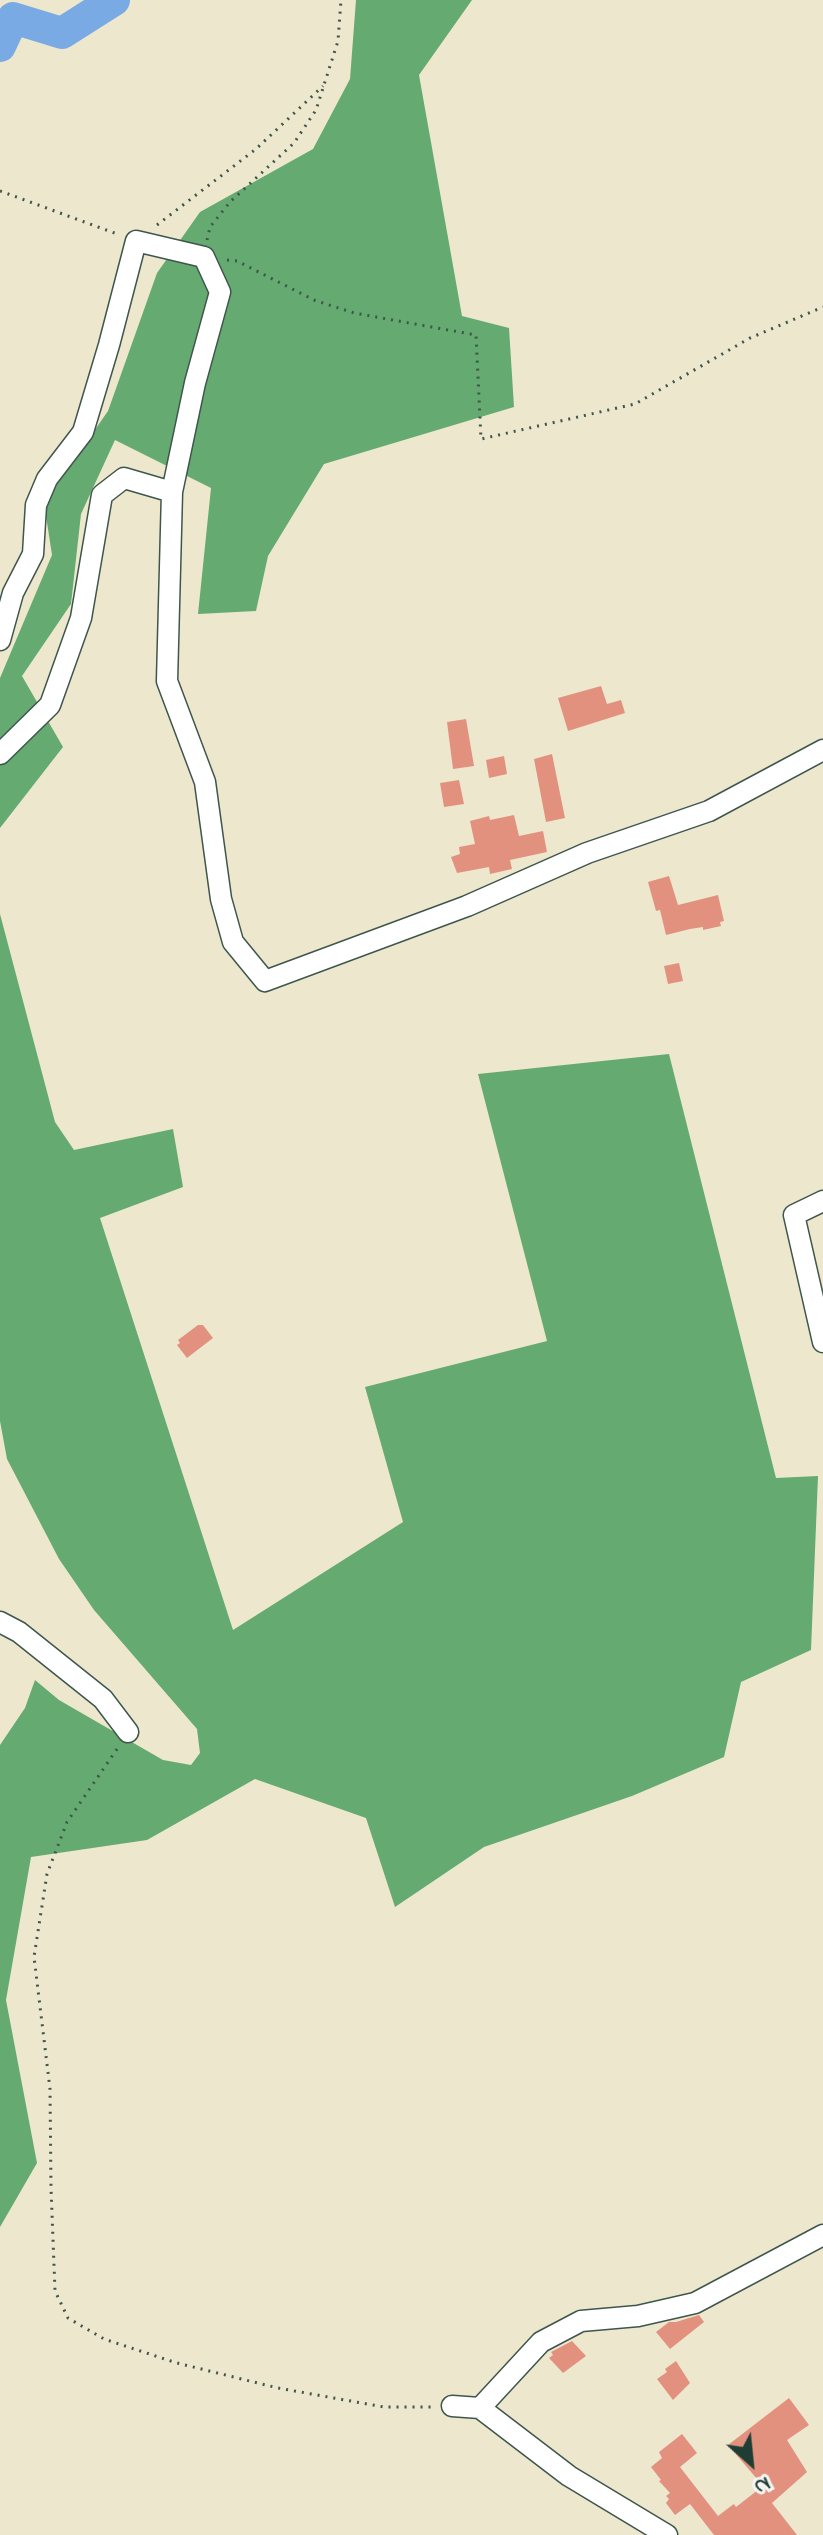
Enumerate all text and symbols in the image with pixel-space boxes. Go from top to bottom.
north arrow [711,2423,791,2503]
text: N [748,2467,776,2502]

